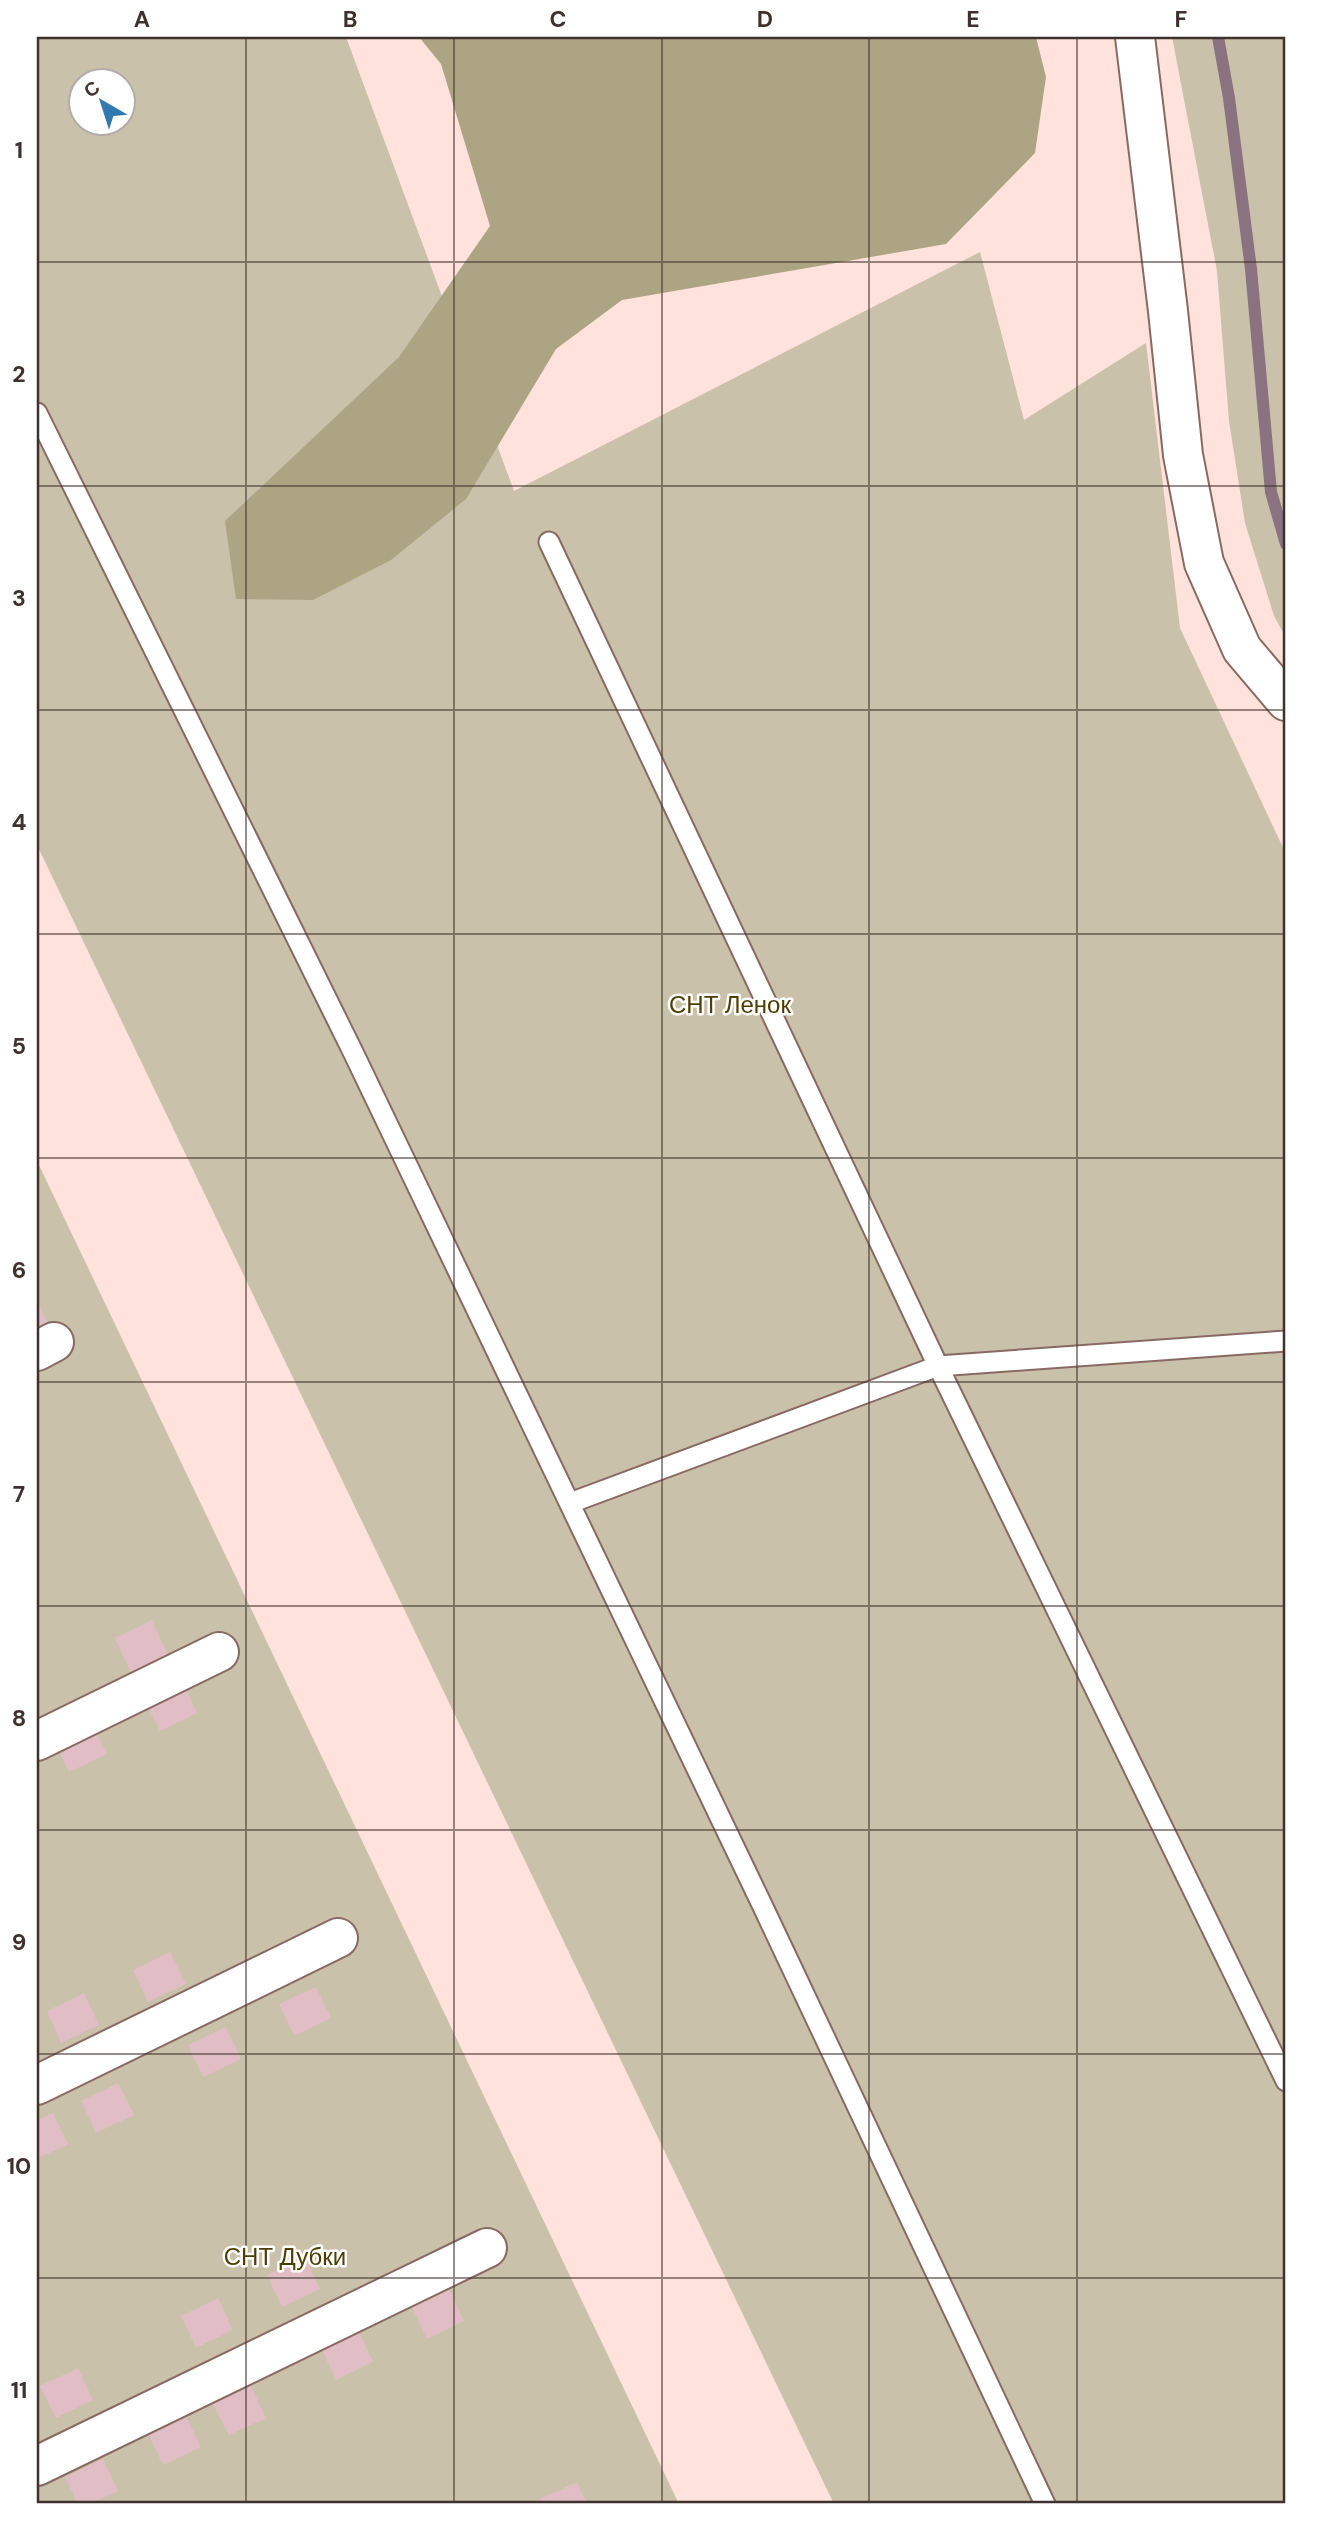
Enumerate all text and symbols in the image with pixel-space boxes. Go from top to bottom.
text: A [134,4,150,34]
text: B [343,4,357,34]
text: C [550,4,566,34]
text: D [757,4,773,34]
text: E [966,4,980,34]
text: F [1175,4,1188,34]
north arrow [66,66,136,136]
text: С [78,75,105,103]
text: 1 [15,135,23,165]
text: 2 [12,359,26,389]
text: 3 [12,583,26,613]
text: 4 [12,807,27,837]
park label: СНТ Ленок [669,989,791,1020]
text: 5 [12,1031,26,1061]
text: 6 [12,1255,26,1285]
text: 7 [13,1479,25,1509]
text: 8 [12,1703,26,1733]
text: 9 [12,1927,26,1957]
text: 10 [7,2151,31,2181]
park label: СНТ Дубки [224,2241,346,2272]
text: 11 [11,2375,27,2405]

